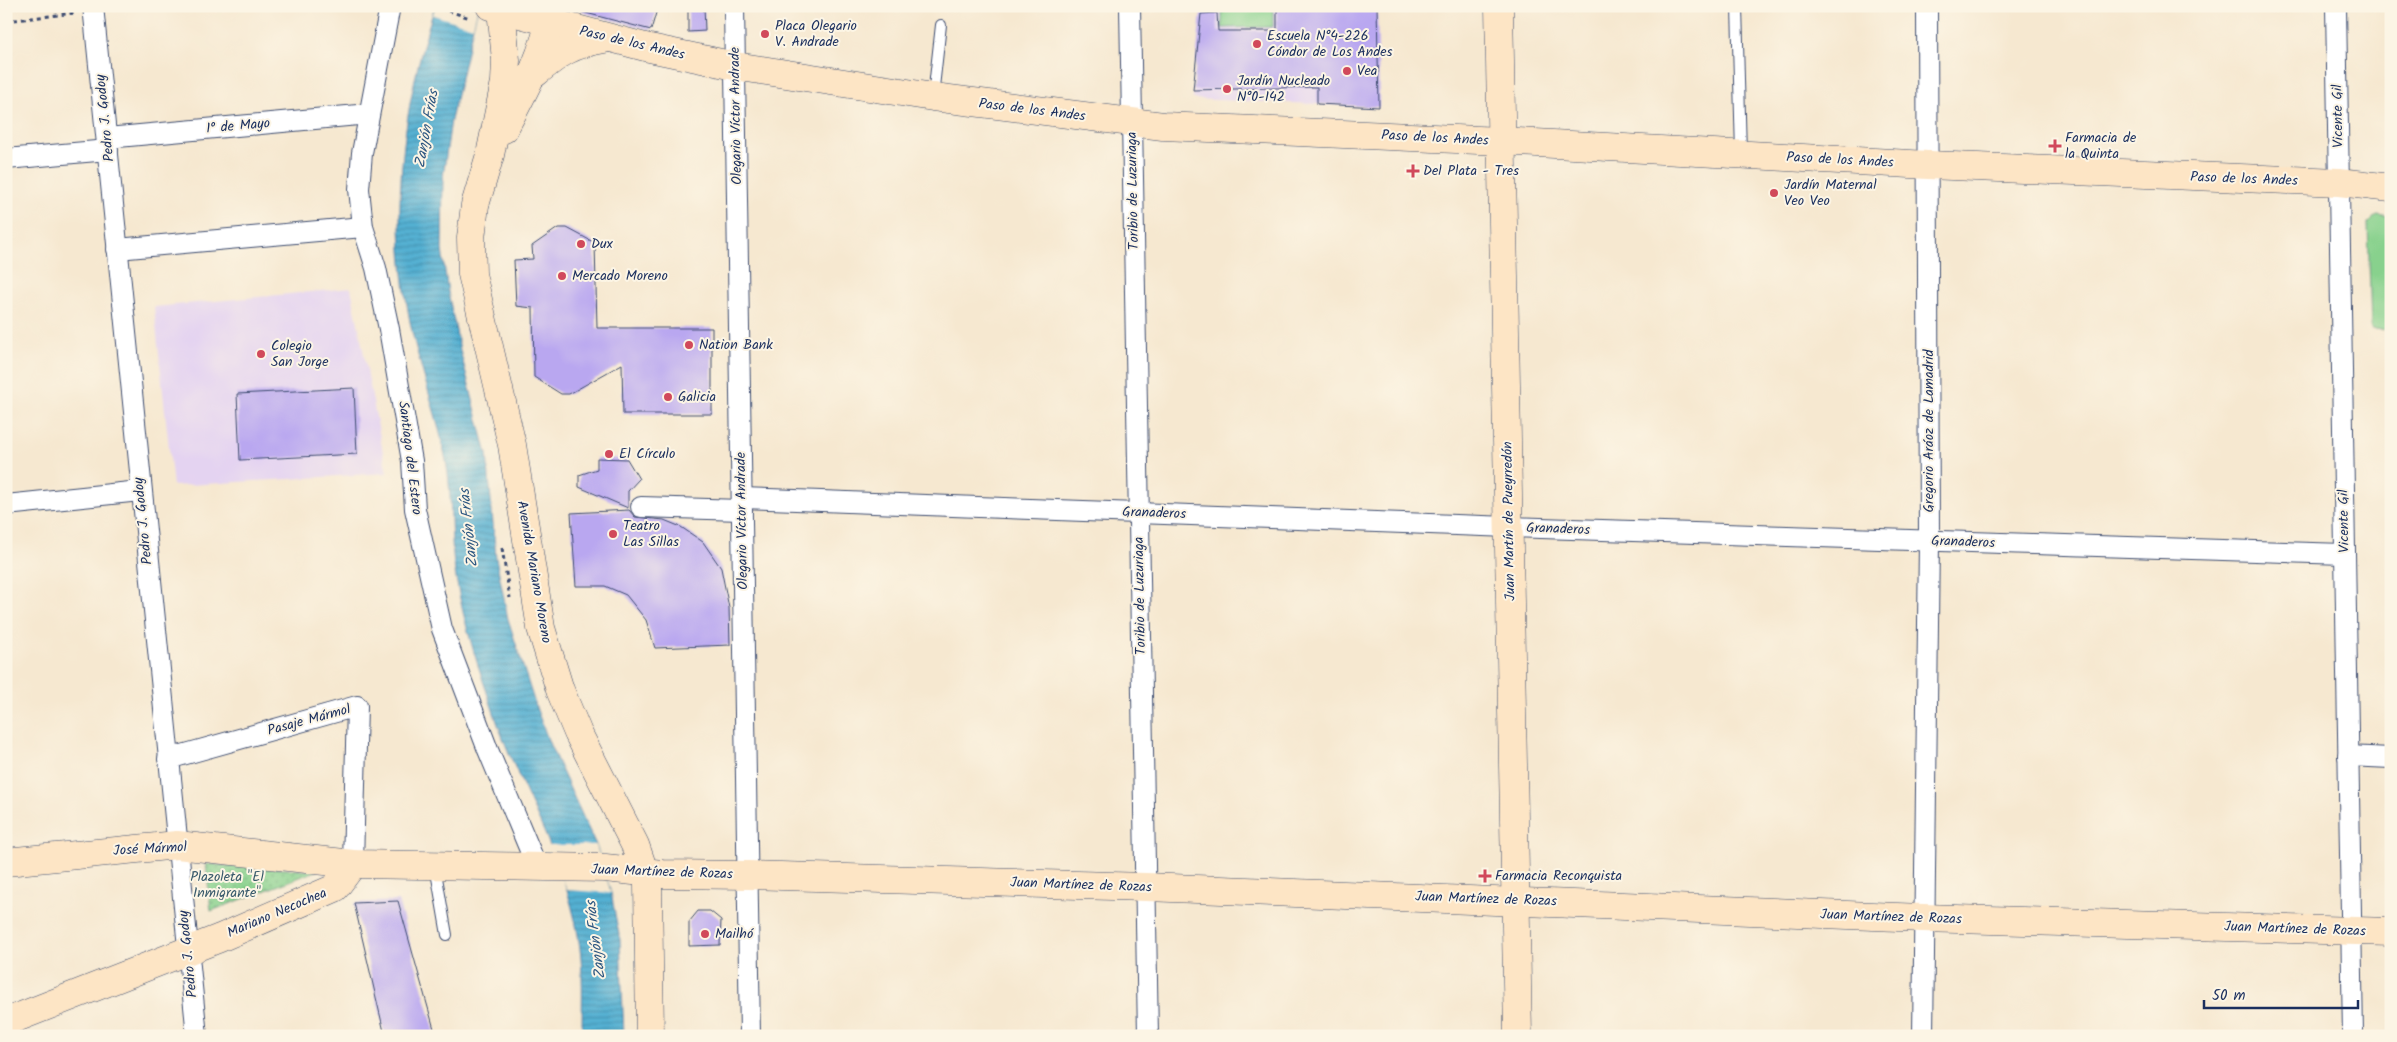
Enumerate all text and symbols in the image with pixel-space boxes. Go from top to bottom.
place label: Placa Olegario V. Andrade [775,15,857,53]
street label: Paso de los Andes [577,20,687,66]
place label: Escuela N°4-226 Cóndor de Los Andes [1267,25,1392,63]
marker: Placa Olegario V. Andrade [759,28,771,40]
marker: Escuela N°4-226 Cóndor de Los Andes [1251,38,1263,50]
street label: Olegario Víctor Andrade [724,46,748,185]
place label: Vea [1357,60,1377,82]
marker: Vea [1341,65,1353,77]
place label: Jardín Nucleado N°0-142 [1237,70,1330,108]
street label: Pedro J. Godoy [89,73,121,163]
marker: Jardín Nucleado N°0-142 [1221,83,1233,95]
street label: Vicente Gil [2326,84,2350,148]
water label: Zanjón Frías [408,87,446,170]
street label: Paso de los Andes [977,93,1087,127]
street label: 1° de Mayo [205,112,271,140]
street label: Paso de los Andes [1381,124,1489,152]
place label: Farmacia de la Quinta [2065,127,2137,165]
street label: Toribio de Luzuriaga [1121,132,1145,250]
marker: Farmacia de la Quinta [2049,140,2061,152]
street label: Paso de los Andes [1786,146,1894,174]
place label: Del Plata - Tres [1423,160,1519,182]
marker: Del Plata - Tres [1407,165,1419,177]
street label: Paso de los Andes [2190,166,2298,192]
place label: Jardín Maternal Veo Veo [1784,174,1877,212]
marker: Jardín Maternal Veo Veo [1768,187,1780,199]
place label: Dux [591,233,614,255]
marker: Dux [575,238,587,250]
place label: Mercado Moreno [572,265,668,287]
marker: Mercado Moreno [556,270,568,282]
place label: Nation Bank [699,334,773,356]
place label: Colegio San Jorge [271,335,329,373]
marker: Nation Bank [683,339,695,351]
marker: Colegio San Jorge [255,348,267,360]
street label: Gregorio Aráoz de Lamadrid [1918,348,1940,513]
place label: Galicia [678,386,716,408]
marker: Galicia [662,391,674,403]
street label: Santiago del Estero [392,400,428,516]
street label: Juan Martín de Pueyrredón [1497,441,1521,601]
place label: El Círculo [619,443,675,465]
marker: El Círculo [603,448,615,460]
street label: Olegario Víctor Andrade [730,451,754,590]
street label: Pedro J. Godoy [127,476,159,566]
water label: Zanjón Frías [453,486,485,568]
street label: Vicente Gil [2332,489,2356,553]
street label: Avenida Mariano Moreno [511,499,557,645]
street label: Granaderos [1122,501,1186,525]
place label: Teatro Las Sillas [623,515,679,553]
street label: Granaderos [1526,517,1590,541]
marker: Teatro Las Sillas [607,528,619,540]
street label: Granaderos [1931,530,1995,554]
street label: Toribio de Luzuriaga [1128,537,1152,655]
street label: Pasaje Mármol [265,698,354,742]
street label: José Mármol [113,836,188,862]
street label: Juan Martínez de Rozas [591,859,733,885]
place label: Farmacia Reconquista [1495,865,1622,887]
park label: Plazoleta "El Inmigrante" [190,866,264,904]
marker: Farmacia Reconquista [1479,870,1491,882]
street label: Juan Martínez de Rozas [1010,872,1152,898]
street label: Mariano Necochea [224,882,330,944]
street label: Juan Martínez de Rozas [1415,886,1557,912]
water label: Zanjón Frías [579,898,613,981]
street label: Juan Martínez de Rozas [1820,904,1962,930]
street label: Pedro J. Godoy [172,909,204,999]
street label: Juan Martínez de Rozas [2224,916,2366,942]
place label: Mailhó [715,923,754,945]
marker: Mailhó [699,928,711,940]
scale bar [2204,977,2358,1009]
text: 50 m [2212,984,2246,1008]

